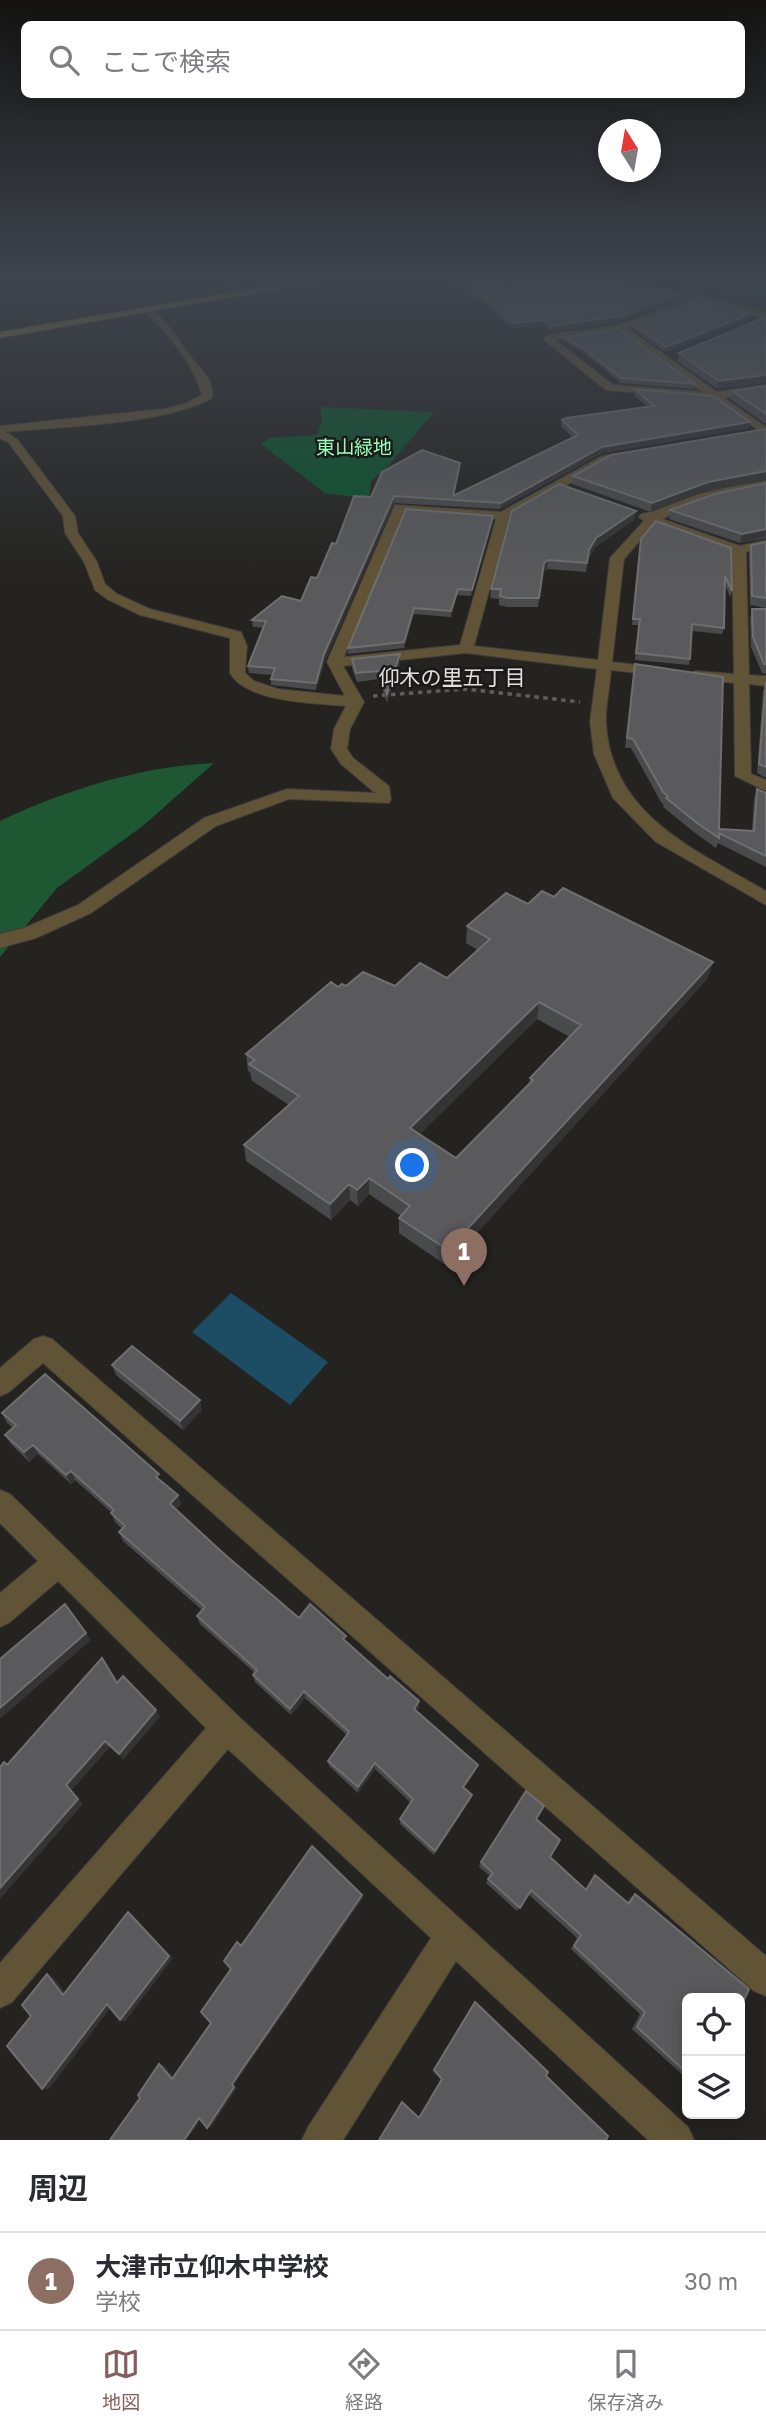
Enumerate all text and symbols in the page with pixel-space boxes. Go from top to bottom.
search box [21,21,745,98]
icon: search [45,41,83,79]
text: ここで検索 [101,46,231,77]
north arrow [598,119,661,182]
park label: 東山緑地 [316,435,392,458]
district label: 仰木の里五丁目 [379,664,526,690]
your location [395,1148,429,1182]
pin: 1 [441,1228,487,1286]
map controls [682,1993,745,2119]
button: locate [682,1993,745,2056]
button: layers [682,2056,745,2119]
text: 周辺 [28,2170,88,2206]
text: 大津市立仰木中学校 [95,2251,329,2282]
text: 1 [45,2267,57,2295]
text: 30 m [684,2267,738,2295]
text: 学校 [95,2287,141,2315]
tab: 地図 [102,2345,140,2414]
tab: 経路 [345,2345,383,2414]
tab: 保存済み [588,2345,664,2414]

